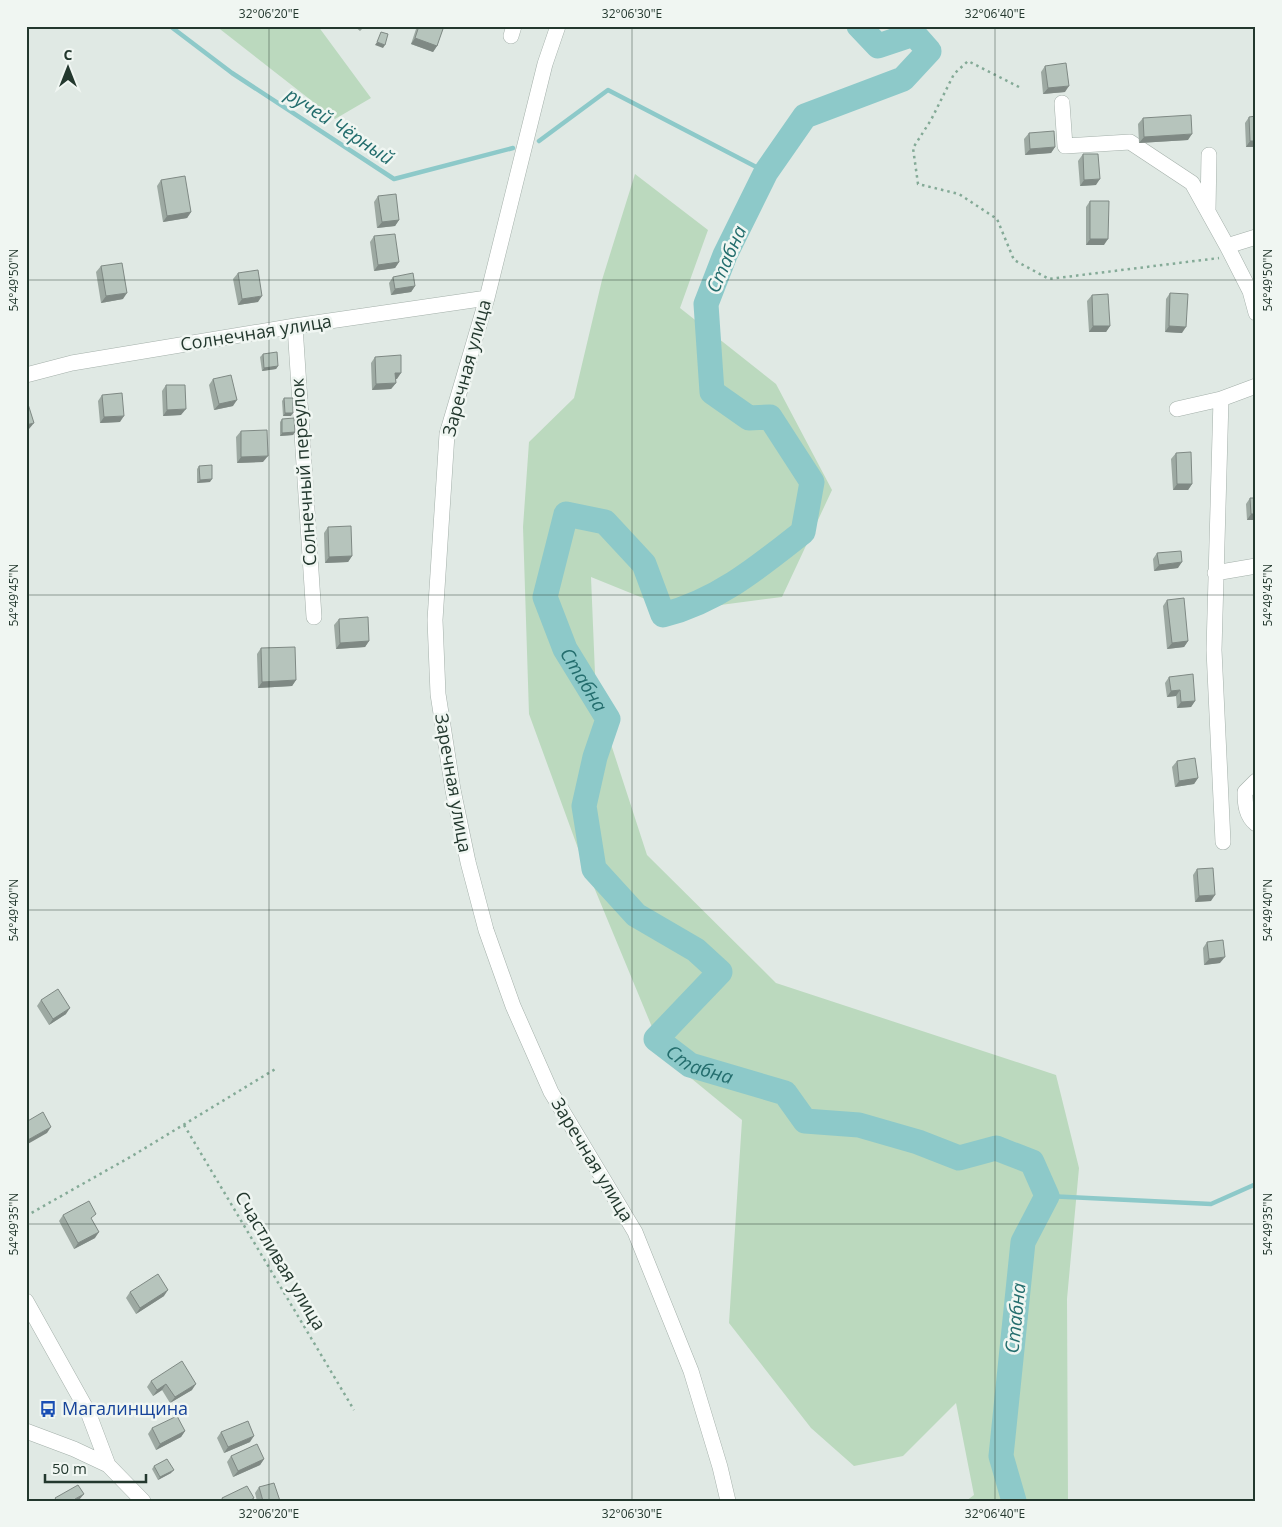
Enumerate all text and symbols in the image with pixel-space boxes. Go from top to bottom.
text: 32°06'20"E [239,5,299,22]
text: 32°06'30"E [602,5,662,22]
text: 32°06'40"E [965,5,1025,22]
north arrow [42,42,92,92]
text: С [64,45,73,64]
water label: ручей Чёрный [280,81,399,171]
water label: Стабна [700,221,752,297]
text: 54°49'50"N [5,249,22,311]
text: 54°49'50"N [1259,249,1276,311]
street label: Заречная улица [436,297,496,439]
street label: Солнечная улица [178,308,333,356]
street label: Солнечный переулок [284,377,322,567]
text: 54°49'45"N [5,564,22,626]
text: 54°49'45"N [1259,564,1276,626]
water label: Стабна [554,643,614,717]
street label: Заречная улица [430,712,478,854]
text: 54°49'40"N [5,879,22,941]
text: 54°49'40"N [1259,879,1276,941]
water label: Стабна [661,1038,736,1090]
street label: Заречная улица [546,1093,639,1226]
street label: Счастливая улица [230,1187,332,1334]
text: 54°49'35"N [5,1193,22,1255]
text: 54°49'35"N [1259,1193,1276,1255]
water label: Стабна [998,1281,1032,1355]
place label: Магалинщина [62,1396,188,1420]
bus stop icon: Магалинщина [38,1399,58,1419]
scale bar [45,1452,146,1484]
text: 50 m [52,1458,87,1478]
text: 32°06'20"E [239,1505,299,1522]
text: 32°06'30"E [602,1505,662,1522]
text: 32°06'40"E [965,1505,1025,1522]

